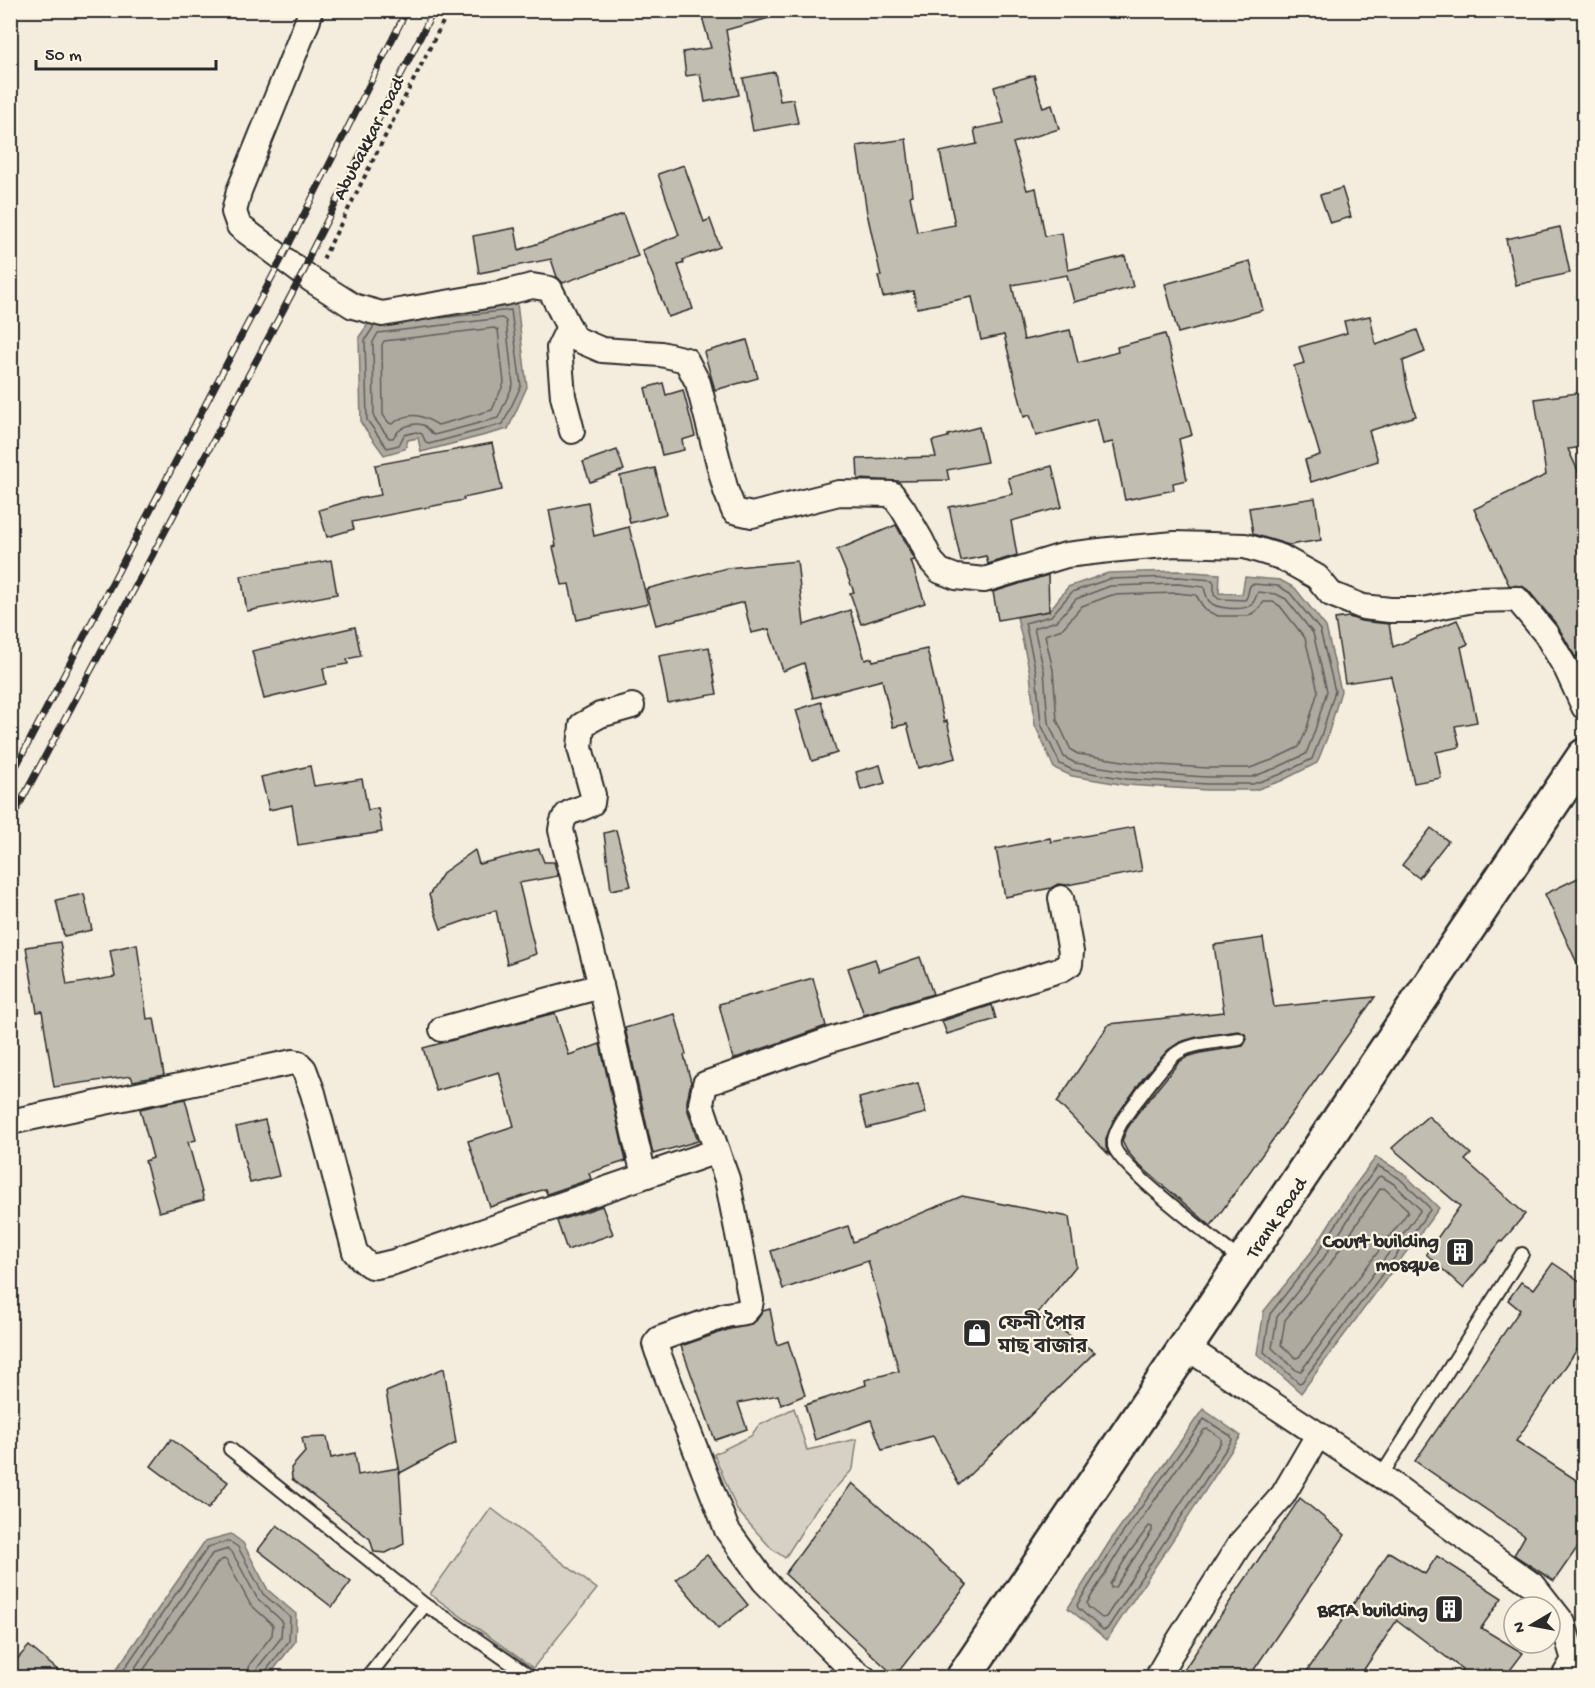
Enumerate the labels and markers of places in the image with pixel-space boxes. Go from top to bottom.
place label: Court building mosque [1322,1232,1440,1278]
building icon: Court building mosque [1444,1236,1476,1268]
place label: ফেনী পৈার মাছ বাজার [997,1310,1088,1360]
shop icon: ফেনী পৈার মাছ বাজার [961,1317,993,1349]
building icon: BRTA building [1433,1593,1465,1625]
place label: BRTA building [1316,1601,1428,1624]

